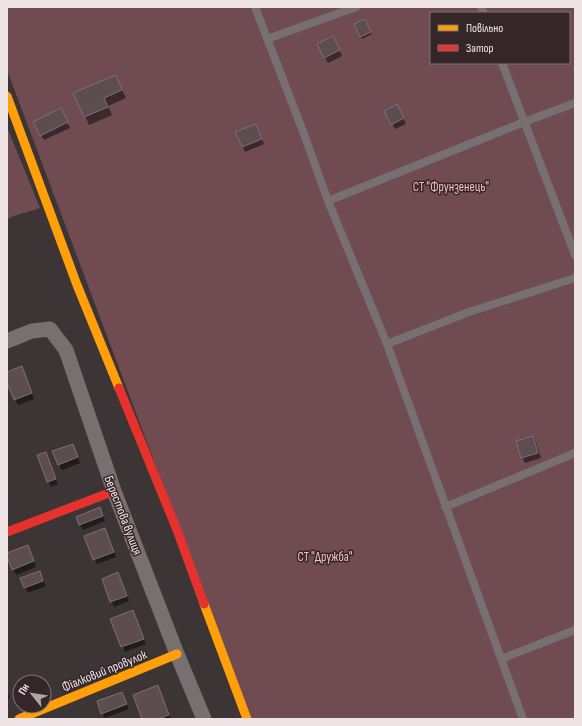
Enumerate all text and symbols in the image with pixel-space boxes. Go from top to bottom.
legend [430,12,570,64]
text: Повільно [466,21,503,36]
text: Затор [466,41,494,56]
park label: СТ "Фрунзенець" [413,179,489,195]
street label: Берестова вулиця [101,473,146,557]
park label: СТ "Дружба" [297,549,353,565]
street label: Фіалковий провулок [60,647,149,695]
north arrow [12,674,52,714]
text: Пн [15,681,32,697]

